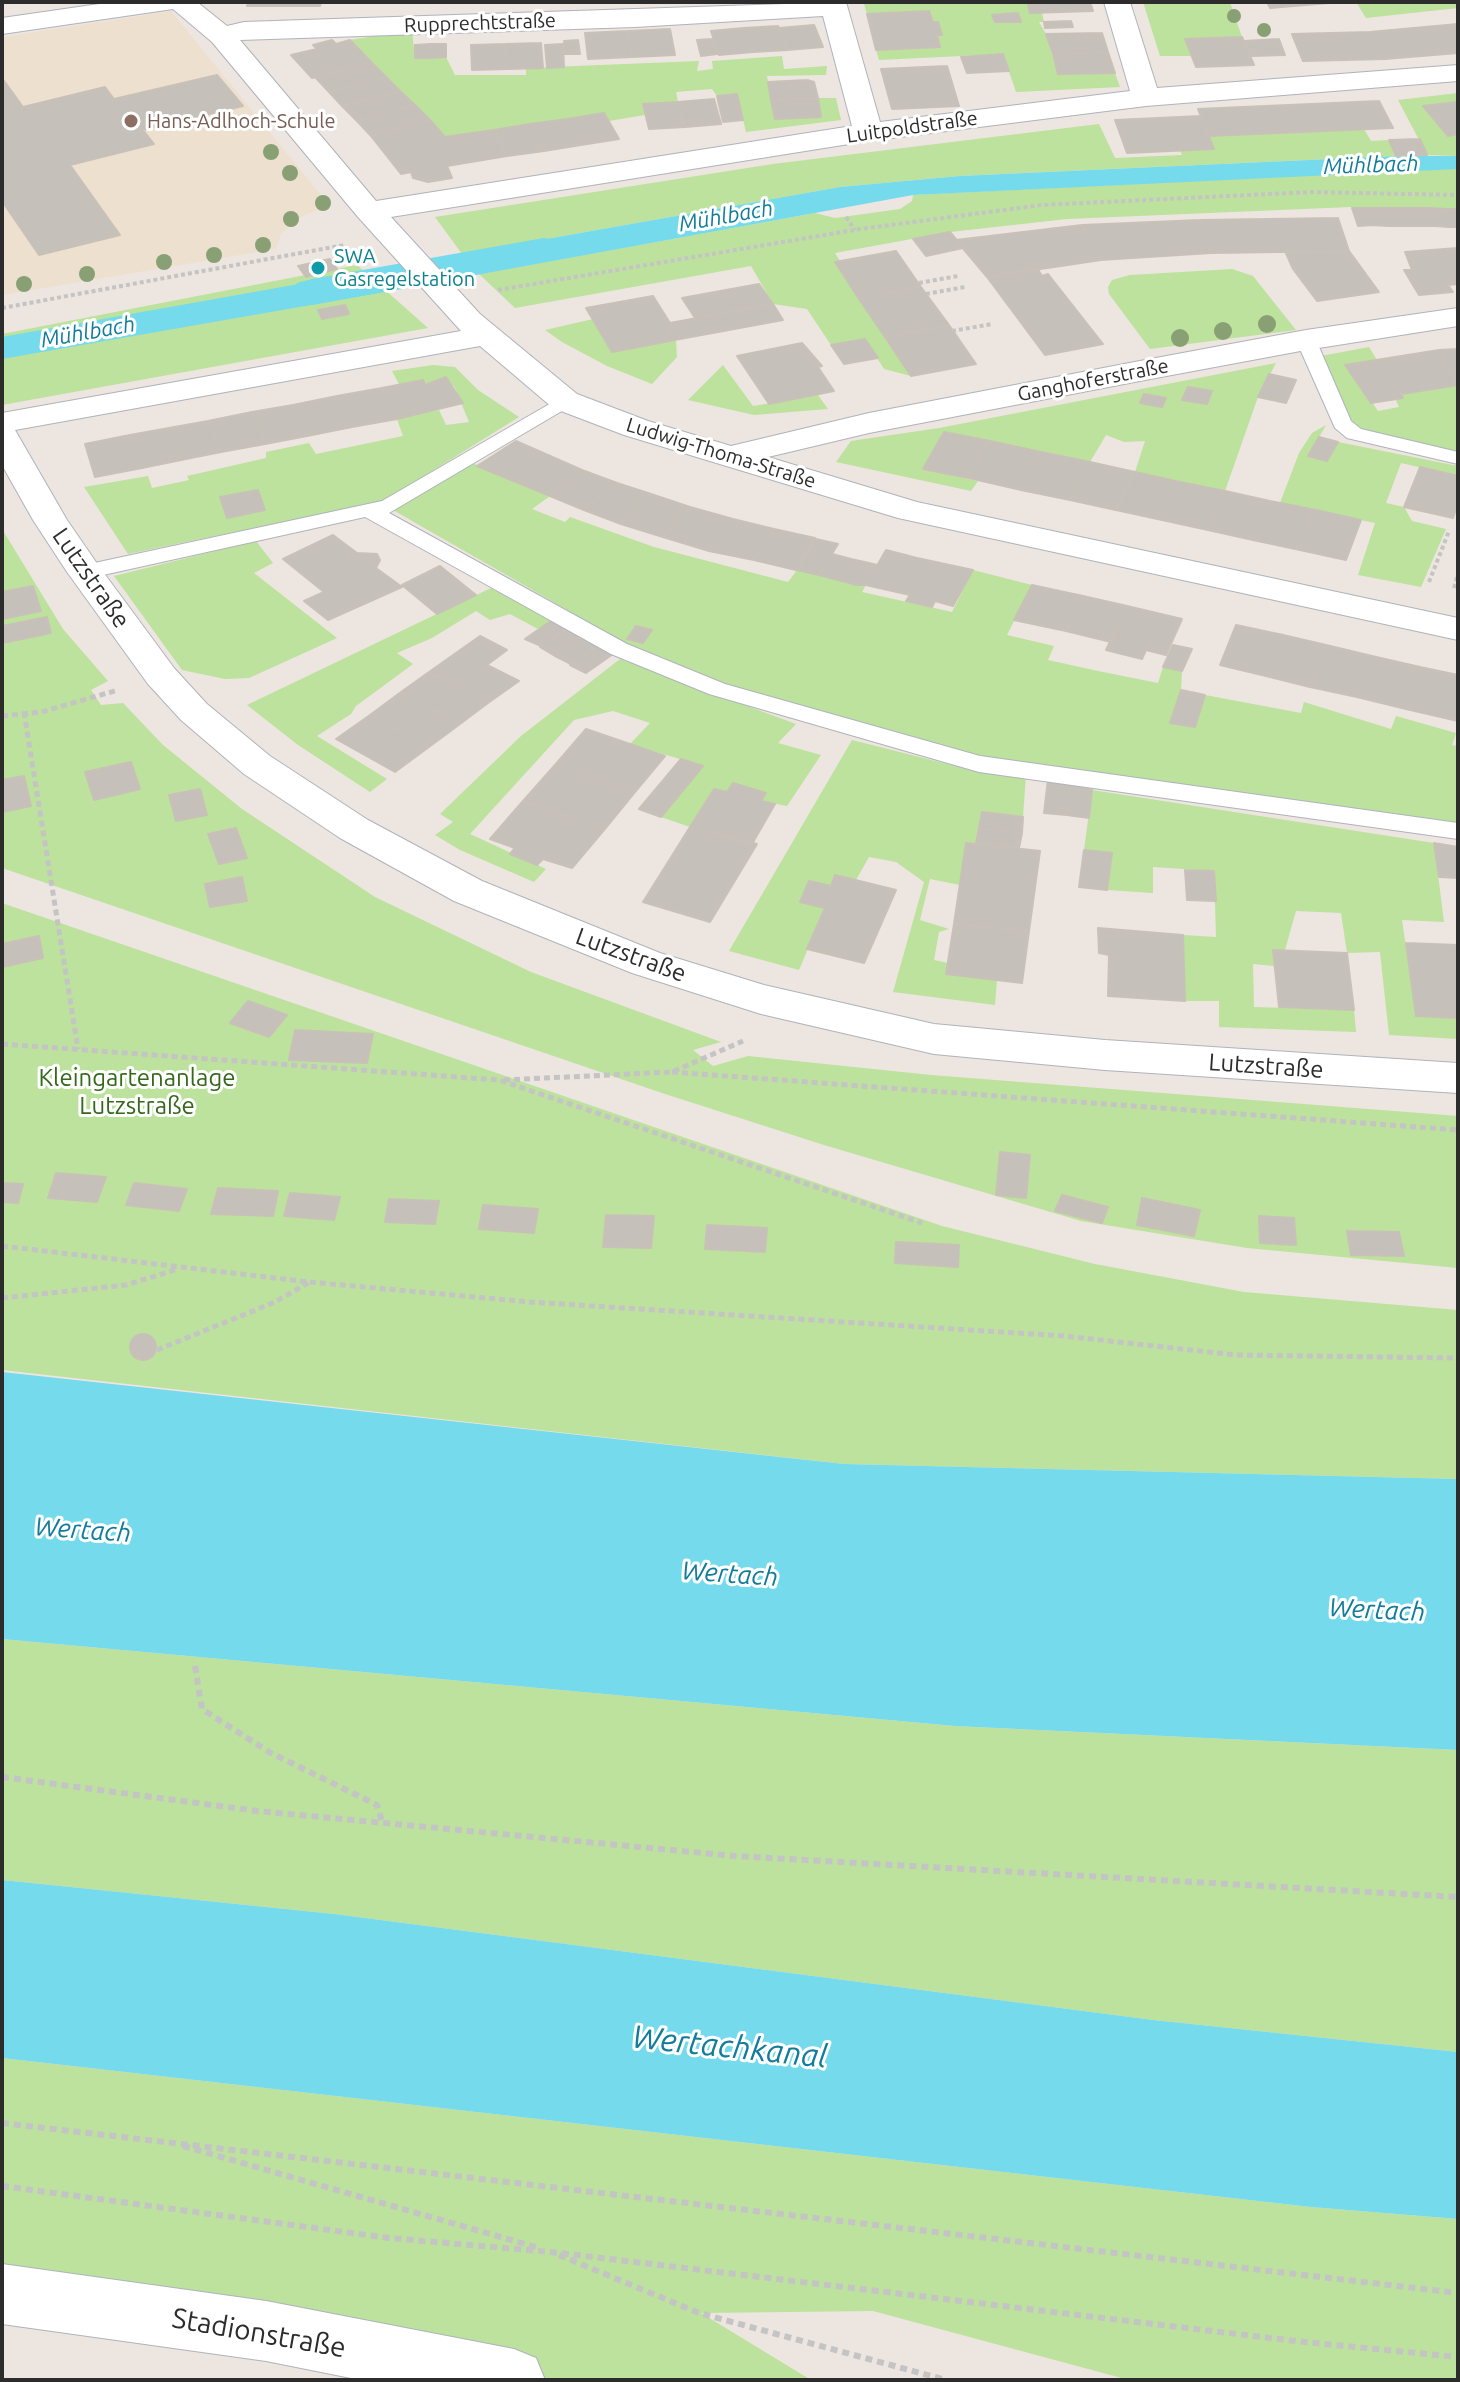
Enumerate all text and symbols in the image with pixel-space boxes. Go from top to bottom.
street label: Rupprechtstraße [404,8,556,38]
street label: Luitpoldstraße [845,106,979,148]
place label: Hans-Adlhoch-Schule [147,109,336,133]
marker: Hans-Adlhoch-Schule [122,112,140,130]
water label: Mühlbach [1323,150,1419,180]
water label: Mühlbach [677,195,775,237]
place label: SWA Gasregelstation [334,244,475,291]
marker: SWA Gasregelstation [309,259,327,277]
water label: Mühlbach [39,311,137,353]
street label: Ganghoferstraße [1015,354,1171,406]
street label: Ludwig-Thoma-Straße [623,413,819,493]
street label: Lutzstraße [46,522,136,634]
street label: Lutzstraße [572,922,690,988]
street label: Lutzstraße [1207,1048,1325,1084]
park label: Kleingartenanlage Lutzstraße [38,1064,236,1120]
water label: Wertach [34,1511,132,1549]
water label: Wertach [681,1555,779,1593]
water label: Wertach [1328,1592,1426,1628]
water label: Wertachkanal [631,2018,829,2076]
street label: Stadionstraße [169,2301,349,2365]

